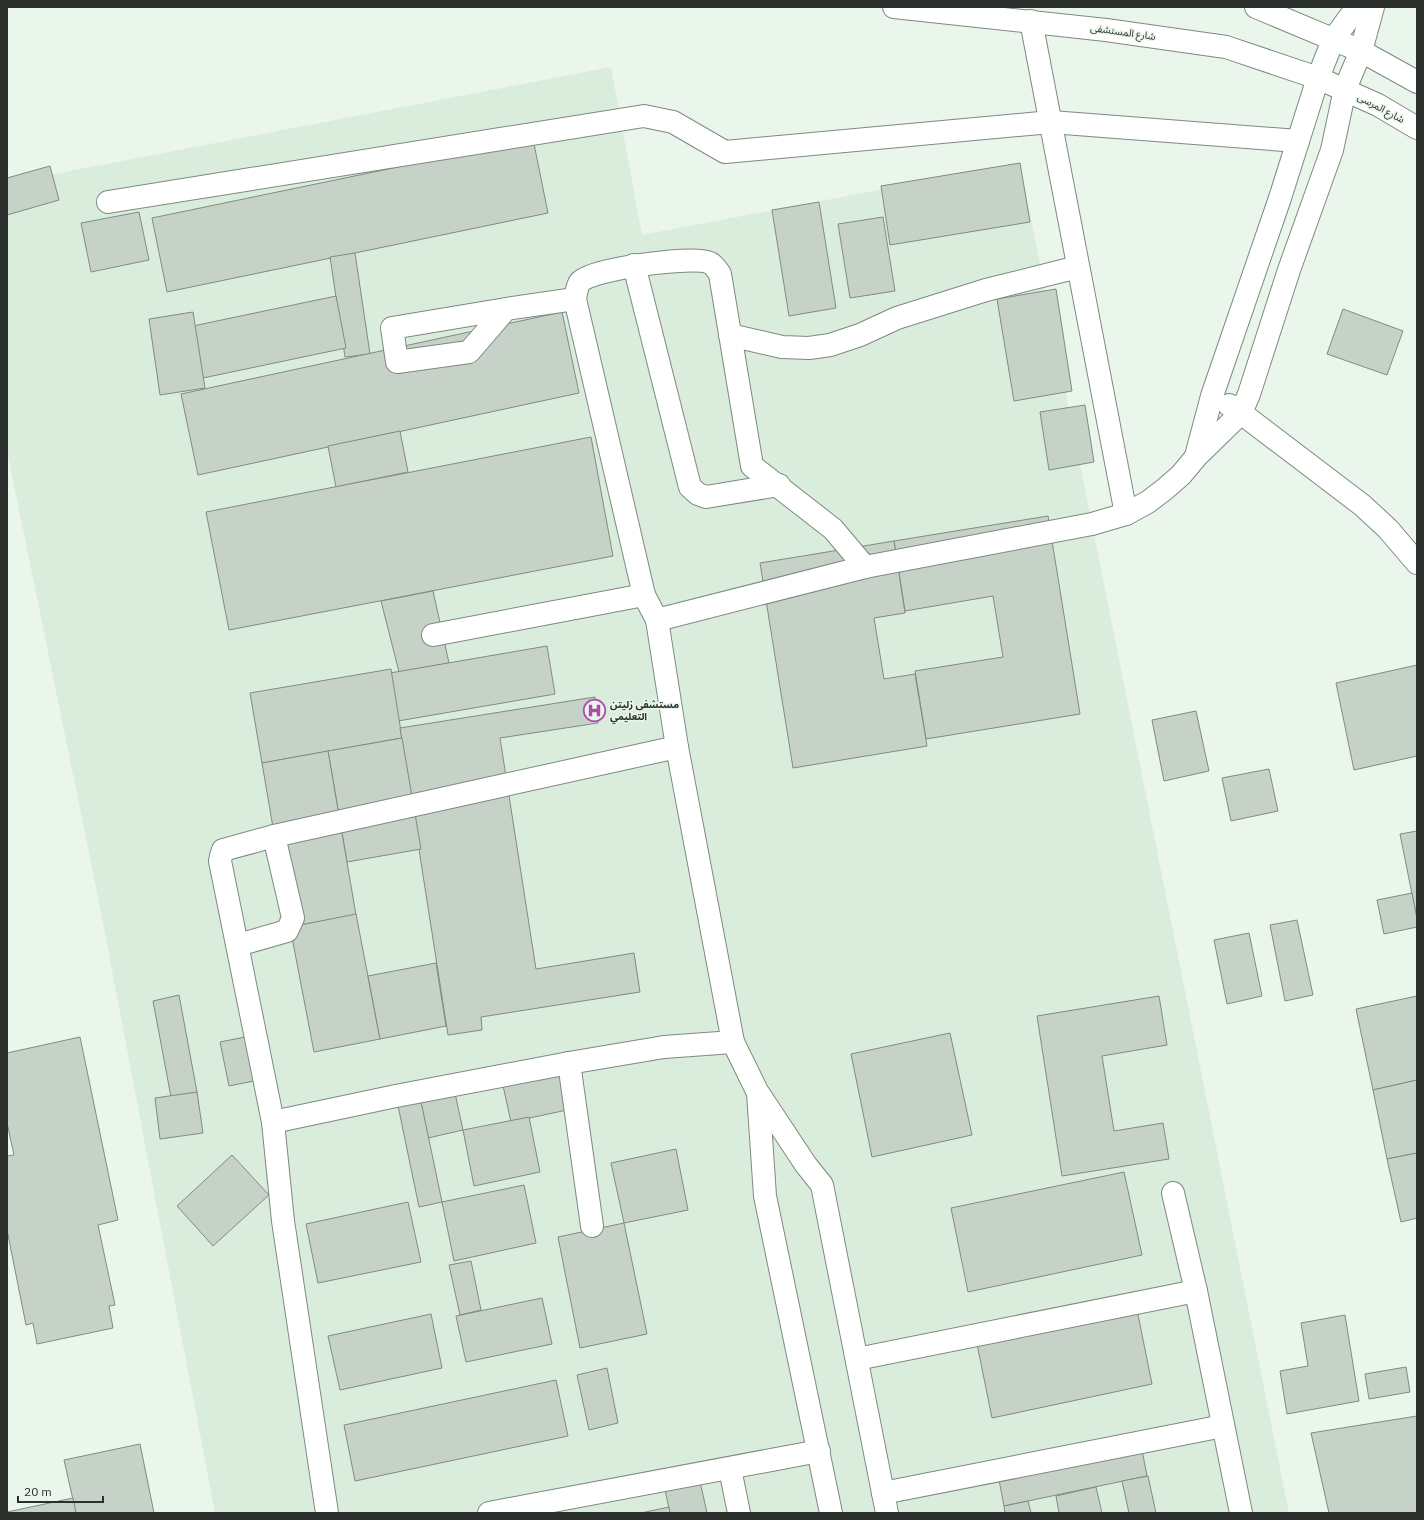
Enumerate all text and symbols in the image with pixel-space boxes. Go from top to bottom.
street label: شارع المستشفى [1089,21,1157,44]
street label: شارع المرسى [1355,90,1407,127]
hospital icon: مستشفى زليتن التعليمي [581,697,607,723]
place label: مستشفى زليتن التعليمي [610,698,679,725]
scale bar [18,1478,103,1504]
text: 20 m [24,1484,52,1499]

